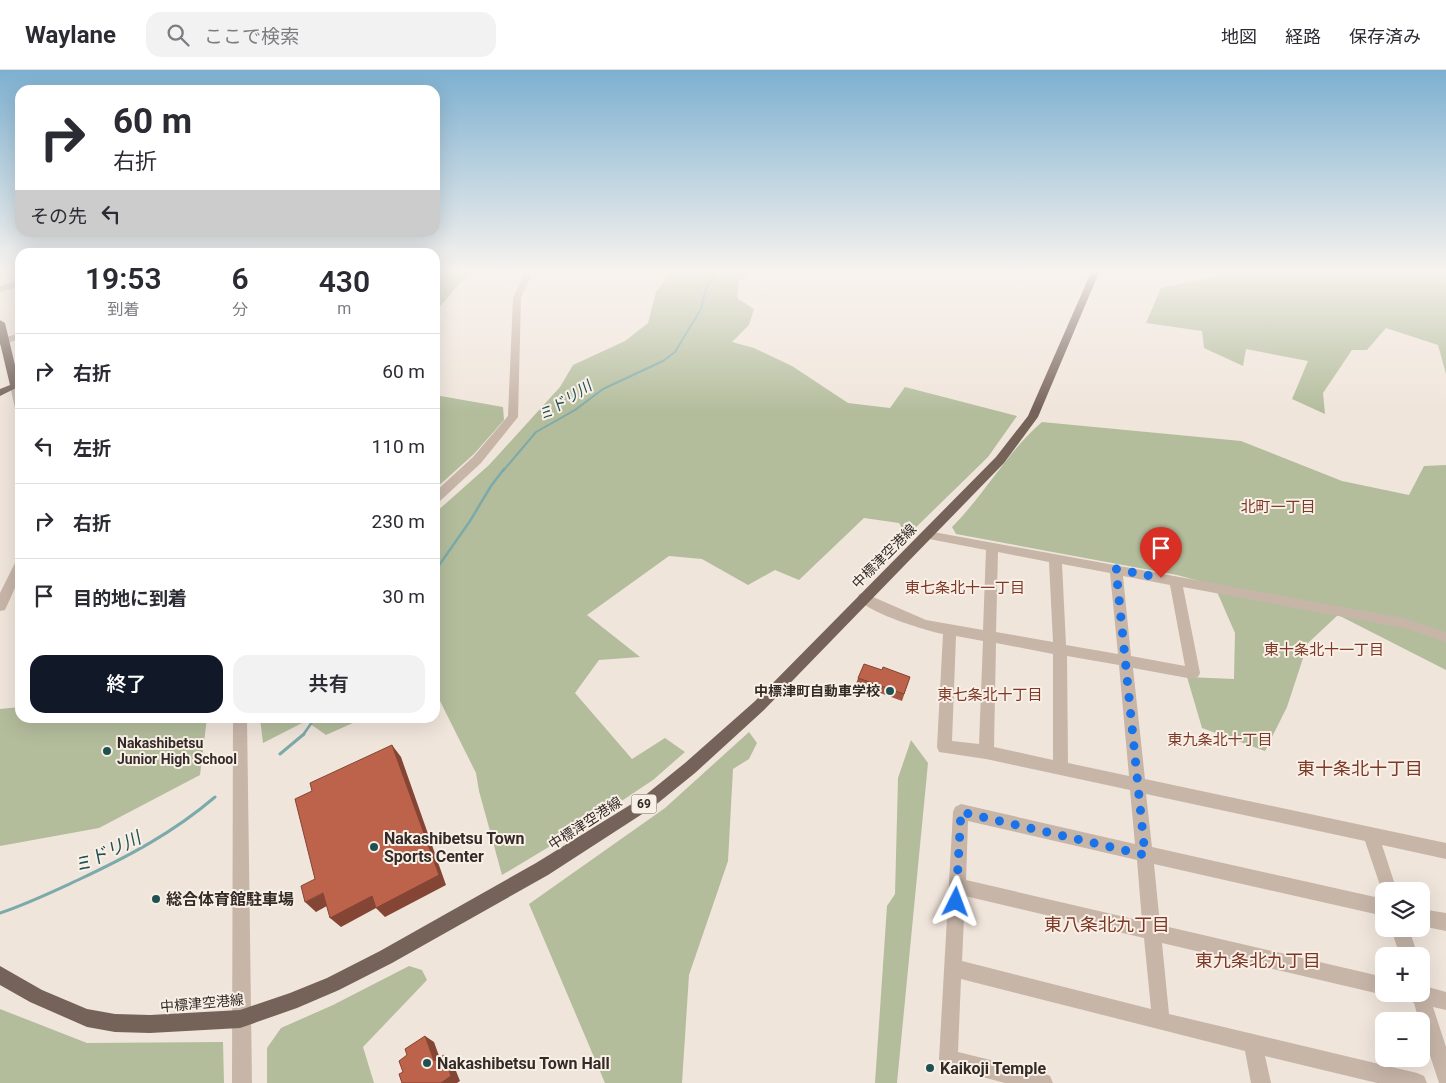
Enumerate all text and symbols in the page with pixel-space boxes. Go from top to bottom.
search box [146,12,496,57]
text: Waylane [25,21,116,49]
icon: search [164,21,192,49]
text: ここで検索 [204,25,299,48]
text: 地図 [1221,26,1257,47]
text: 経路 [1285,26,1321,47]
text: 保存済み [1349,26,1421,47]
text: 60 m [113,101,192,142]
icon: right [30,105,95,170]
text: 右折 [113,149,157,174]
icon: left [97,200,125,228]
text: その先 [30,205,87,228]
text: 19:53 [85,261,162,296]
text: 6 [232,261,249,296]
text: 430 [319,264,370,299]
text: m [337,299,351,318]
text: 到着 [107,300,139,319]
text: 分 [232,300,248,319]
icon: right [30,357,58,385]
text: 60 m [382,360,425,383]
text: 右折 [73,362,111,385]
water label: ミドリ川 [535,376,597,425]
icon: left [30,432,58,460]
text: 110 m [372,435,425,458]
text: 左折 [73,437,111,460]
district label: 北町一丁目 [1240,498,1316,516]
icon: right [30,507,58,535]
text: 230 m [372,510,425,533]
text: 右折 [73,512,111,535]
street label: 中標津空港線 [849,521,919,591]
pin [1140,527,1182,578]
icon: arrive [1147,534,1175,562]
district label: 東七条北十一丁目 [905,579,1025,597]
icon: arrive [30,582,58,610]
text: 30 m [382,585,425,608]
text: 目的地に到着 [73,587,187,610]
district label: 東十条北十一丁目 [1264,641,1384,659]
button: 終了 [30,655,223,713]
button: 共有 [233,655,425,713]
place label: 中標津町自動車学校 [754,683,880,699]
marker: 中標津町自動車学校 [884,685,896,697]
district label: 東七条北十丁目 [937,686,1043,704]
district label: 東九条北十丁目 [1167,731,1273,749]
place label: Nakashibetsu Junior High School [117,735,237,767]
marker: Nakashibetsu Junior High School [101,745,113,757]
district label: 東十条北十丁目 [1297,758,1423,779]
street label: 中標津空港線 [545,793,625,853]
road number: 69 [632,794,656,814]
water label: ミドリ川 [70,826,146,877]
place label: Nakashibetsu Town Sports Center [384,829,525,866]
marker: Nakashibetsu Town Sports Center [368,841,380,853]
position arrow [929,875,981,927]
map controls [1375,882,1430,1067]
button: layers [1375,882,1430,937]
place label: 総合体育館駐車場 [166,890,294,909]
marker: 総合体育館駐車場 [150,893,162,905]
district label: 東八条北九丁目 [1044,914,1170,935]
button: + [1375,947,1430,1002]
district label: 東九条北九丁目 [1195,950,1321,971]
street label: 中標津空港線 [159,991,245,1015]
button: − [1375,1012,1430,1067]
place label: Nakashibetsu Town Hall [437,1054,610,1073]
marker: Nakashibetsu Town Hall [421,1057,433,1069]
place label: Kaikoji Temple [940,1059,1046,1078]
marker: Kaikoji Temple [924,1062,936,1074]

